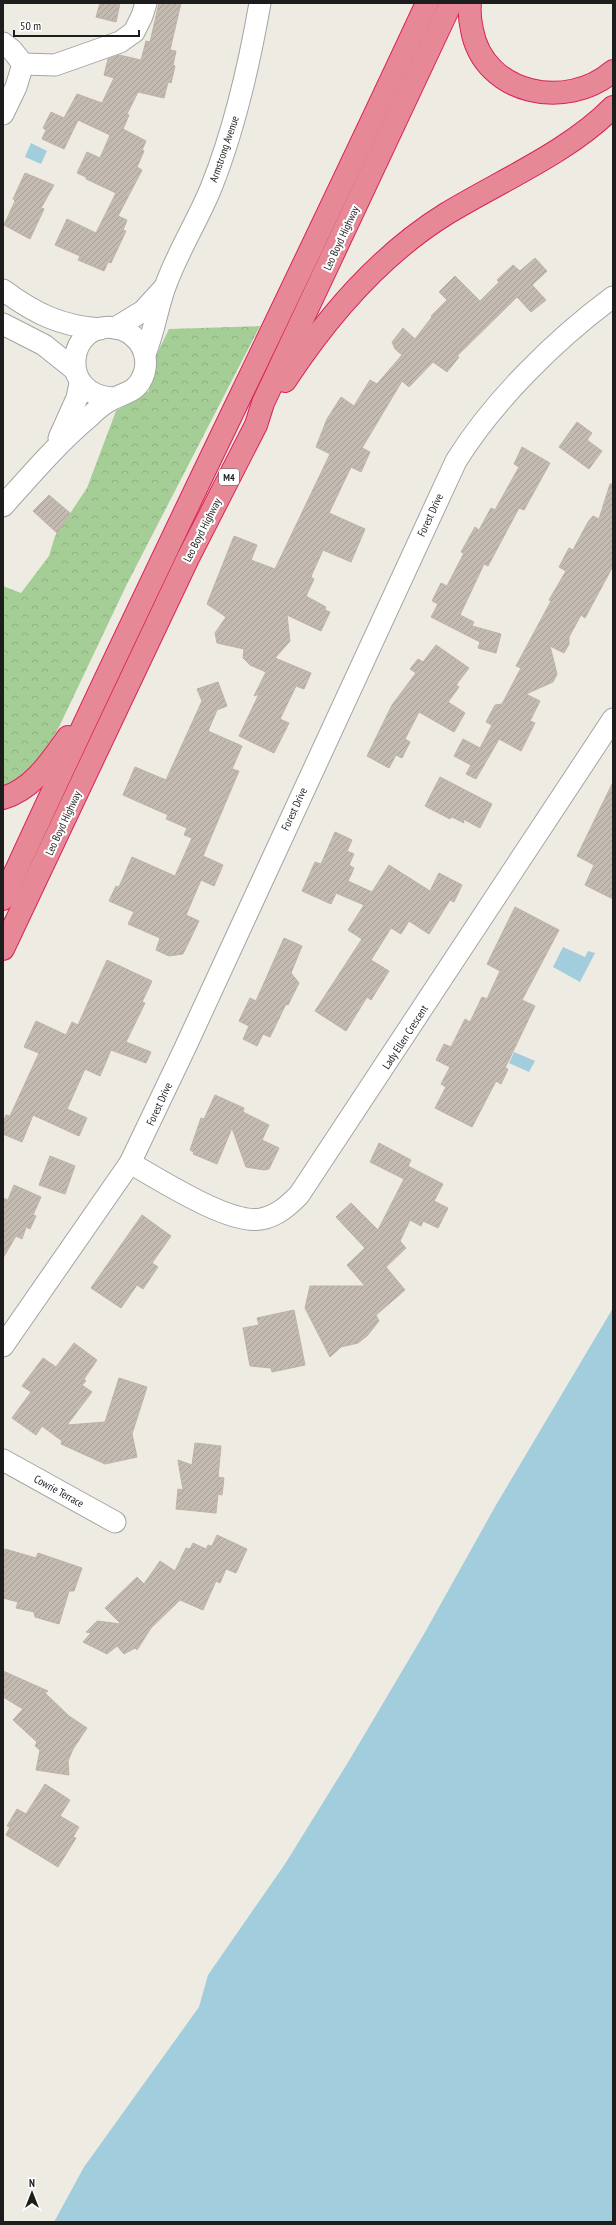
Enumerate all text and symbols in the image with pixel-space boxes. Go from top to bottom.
scale bar [14,12,139,38]
text: 50 m [20,18,41,33]
street label: Armstrong Avenue [206,114,242,184]
street label: Leo Boyd Highway [320,203,362,272]
road number: M4 [219,469,239,485]
street label: Forest Drive [414,491,446,539]
street label: Leo Boyd Highway [180,495,224,564]
street label: Forest Drive [278,785,310,833]
street label: Leo Boyd Highway [42,788,84,857]
street label: Lady Ellen Crescent [379,1002,431,1072]
street label: Forest Drive [143,1080,175,1128]
street label: Cowrie Terrace [32,1472,87,1511]
north arrow [12,2173,52,2213]
text: N [29,2176,35,2190]

